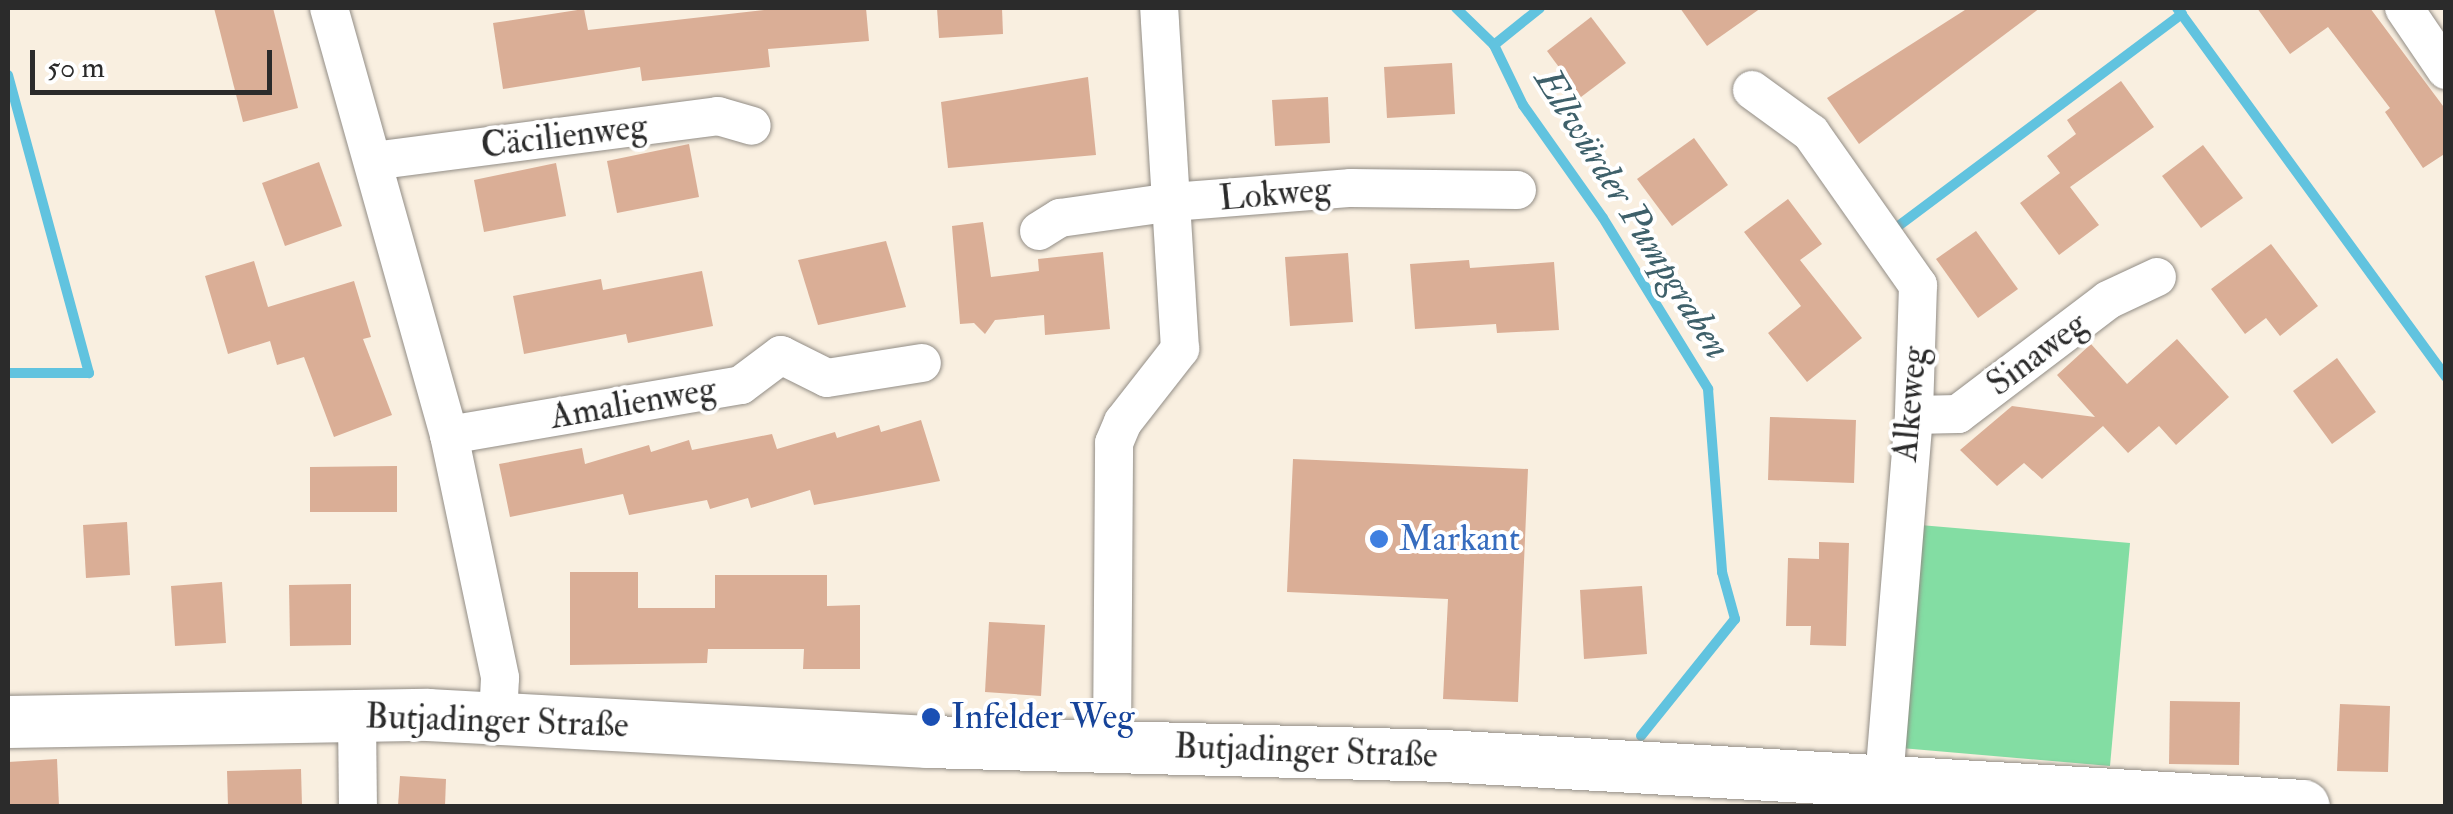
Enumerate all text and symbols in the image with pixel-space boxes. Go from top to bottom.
scale bar [35,30,278,92]
text: 50 m [47,49,105,86]
water label: Ellwürder Pumpgraben [1524,60,1740,368]
street label: Cäcilienweg [479,105,649,167]
street label: Lokweg [1217,168,1333,220]
street label: Sinaweg [1979,303,2095,405]
street label: Alkeweg [1884,345,1936,463]
street label: Amalienweg [547,368,719,438]
place label: Markant [1399,518,1520,560]
marker: Markant [1368,528,1390,550]
street label: Butjadinger Straße [365,695,629,747]
place label: Infelder Weg [951,696,1134,738]
marker: Infelder Weg [920,706,942,728]
street label: Butjadinger Straße [1174,725,1438,777]

